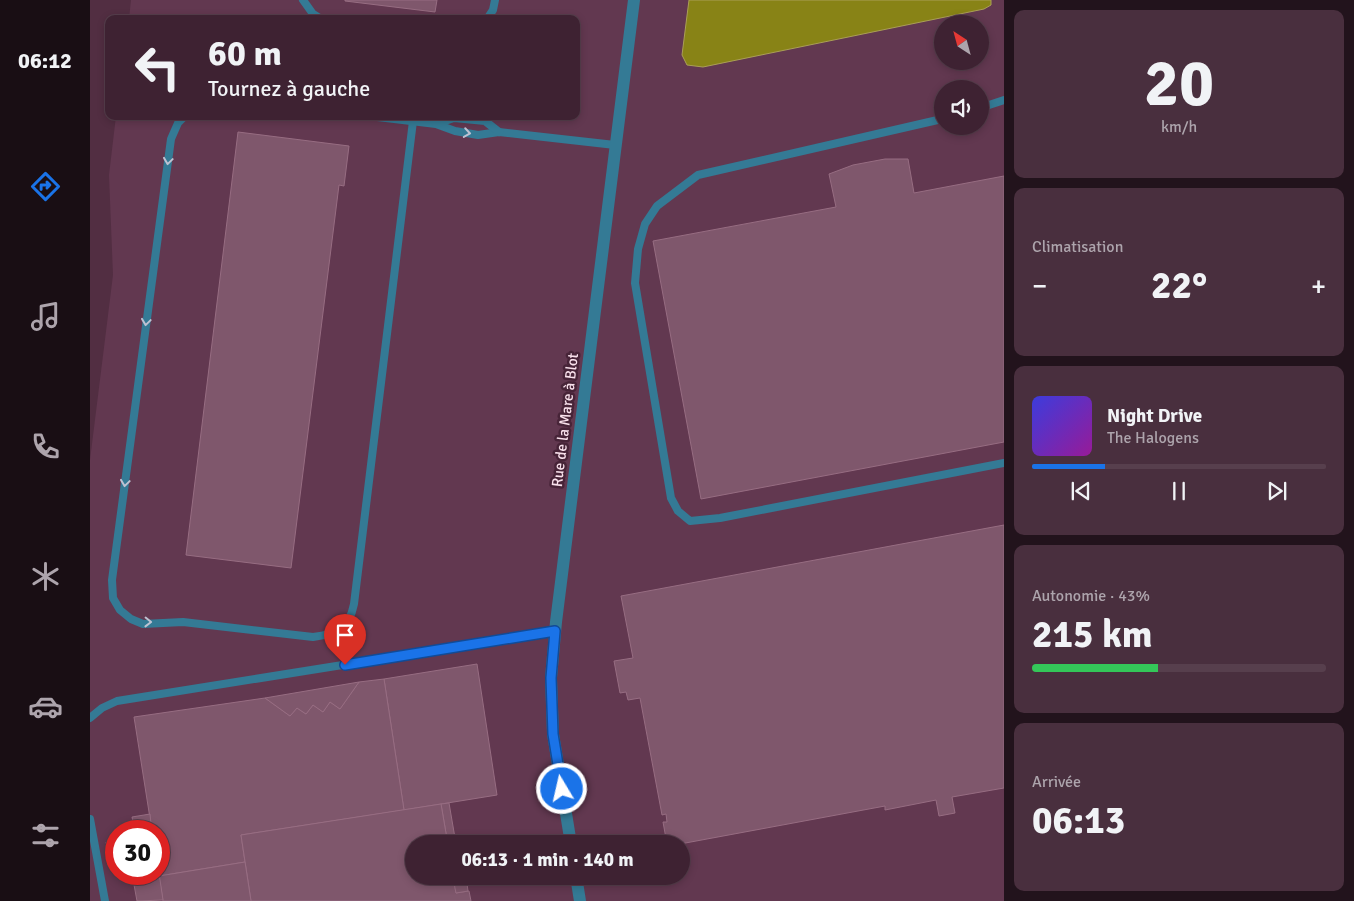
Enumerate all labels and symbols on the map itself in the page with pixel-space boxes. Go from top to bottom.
north arrow [934,15,989,70]
one-way arrow [463,127,471,138]
one-way arrow [163,157,174,165]
one-way arrow [141,318,152,326]
street label: Rue de la Mare à Blot [548,352,582,488]
one-way arrow [120,479,131,487]
pin [324,614,366,665]
one-way arrow [145,617,153,628]
position arrow [535,762,587,814]
speed limit sign: 30 [105,820,170,885]

